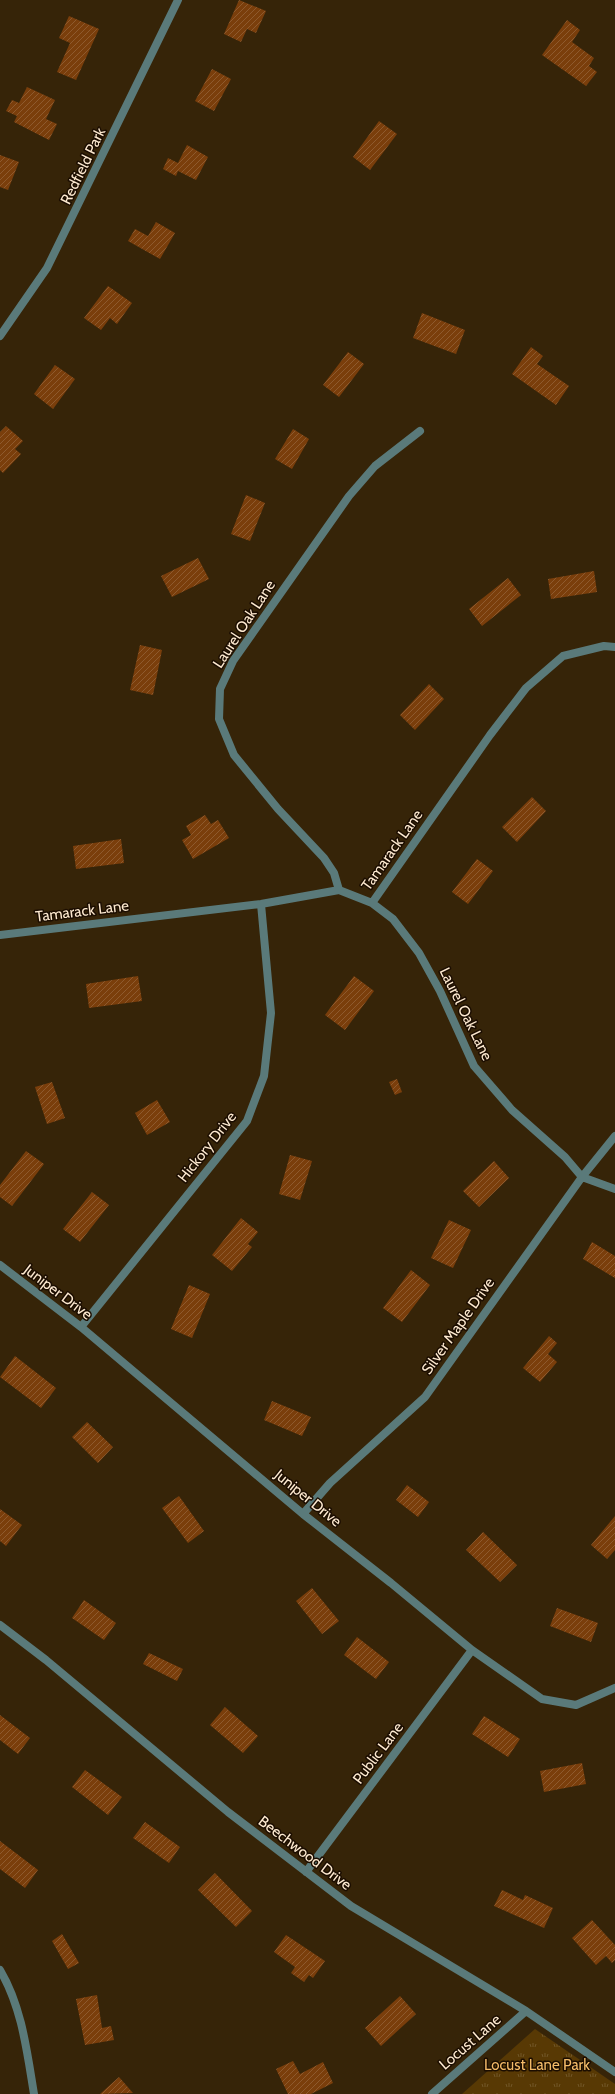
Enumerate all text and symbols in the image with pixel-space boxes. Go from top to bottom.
street label: Redfield Park [57,125,109,207]
street label: Laurel Oak Lane [209,576,279,671]
street label: Tamarack Lane [358,806,427,894]
street label: Tamarack Lane [34,896,130,926]
street label: Laurel Oak Lane [436,965,496,1064]
street label: Hickory Drive [174,1108,240,1186]
street label: Juniper Drive [19,1260,96,1324]
street label: Silver Maple Drive [418,1274,498,1378]
street label: Juniper Drive [270,1465,345,1531]
street label: Public Lane [349,1718,407,1787]
street label: Beechwood Drive [255,1812,355,1894]
street label: Locust Lane [436,2010,505,2074]
park label: Locust Lane Park [484,2056,590,2074]

